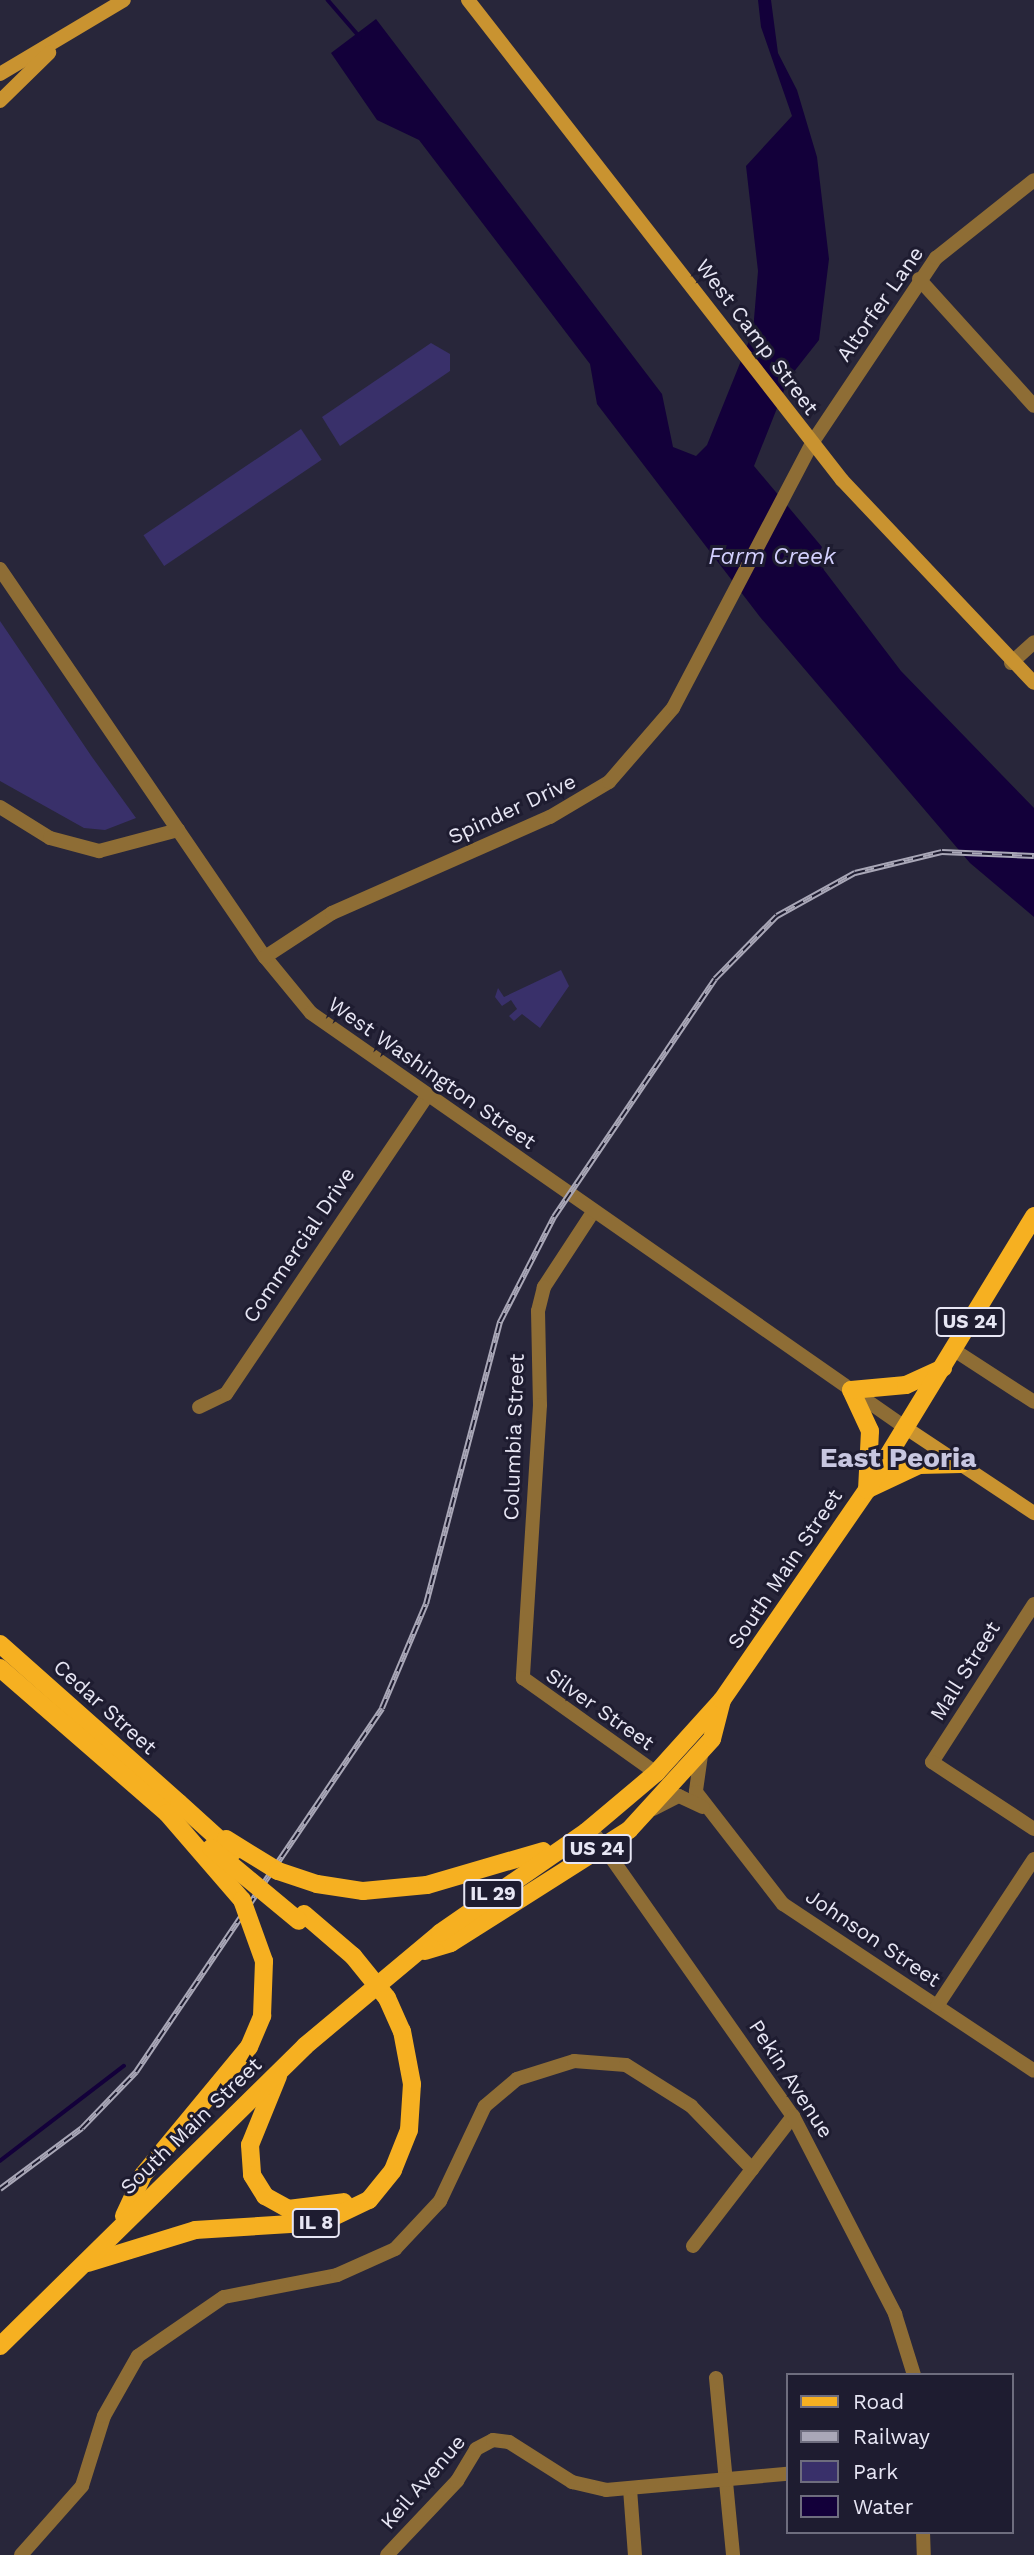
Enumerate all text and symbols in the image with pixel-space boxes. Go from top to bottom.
street label: Altorfer Lane [831,241,929,367]
street label: West Camp Street [690,254,824,420]
water label: Farm Creek [708,543,836,571]
street label: Spinder Drive [444,768,580,850]
street label: West Washington Street [323,991,541,1155]
street label: Commercial Drive [238,1162,360,1328]
road number: US 24 [935,1306,1005,1338]
street label: Columbia Street [498,1353,530,1521]
district label: East Peoria [820,1441,976,1475]
street label: South Main Street [722,1485,848,1653]
street label: Mall Street [924,1616,1006,1726]
street label: Cedar Street [48,1654,162,1760]
street label: Silver Street [541,1662,659,1756]
road number: US 24 [562,1834,632,1865]
road number: IL 29 [462,1878,524,1910]
street label: Johnson Street [801,1884,945,1992]
street label: Pekin Avenue [743,2015,839,2143]
street label: South Main Street [115,2052,267,2200]
road number: IL 8 [292,2208,340,2238]
legend [786,2373,1013,2534]
text: Road [853,2389,904,2414]
text: Railway [853,2424,930,2449]
street label: Keil Avenue [375,2429,471,2535]
text: Park [853,2459,898,2484]
text: Water [853,2494,913,2519]

